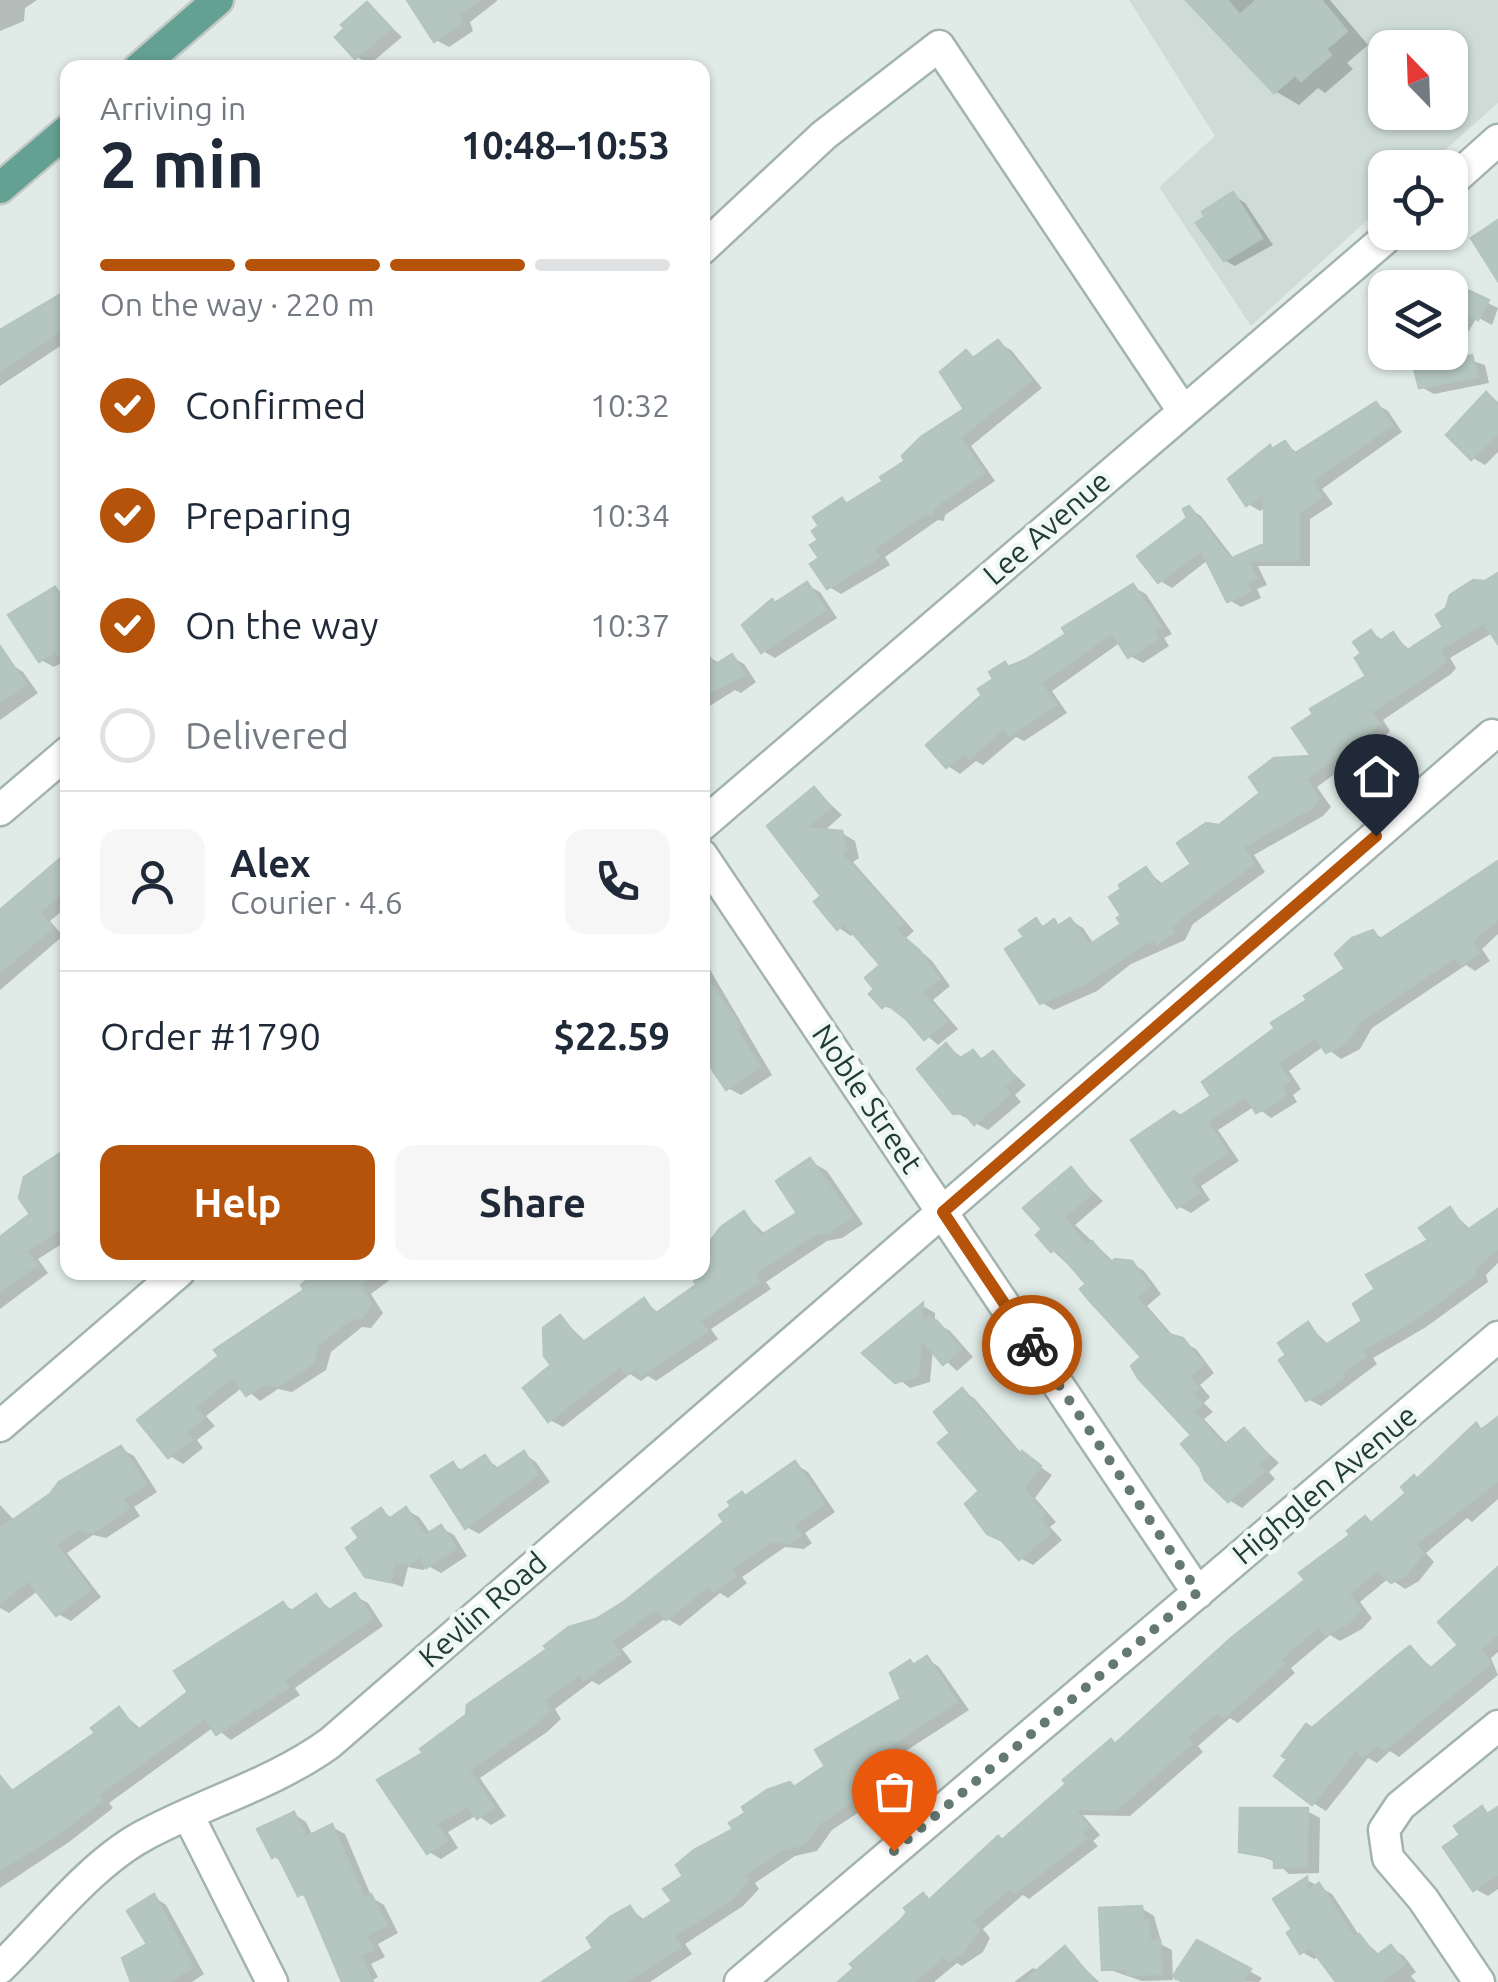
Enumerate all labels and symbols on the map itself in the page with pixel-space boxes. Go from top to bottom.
north arrow [1368,30,1468,130]
street label: Lee Avenue [976,463,1116,591]
pin [1334,734,1419,837]
street label: Noble Street [806,1018,930,1179]
courier [982,1295,1082,1395]
street label: Highglen Avenue [1226,1398,1423,1571]
street label: Kevlin Road [412,1545,553,1674]
pin [852,1749,937,1852]

